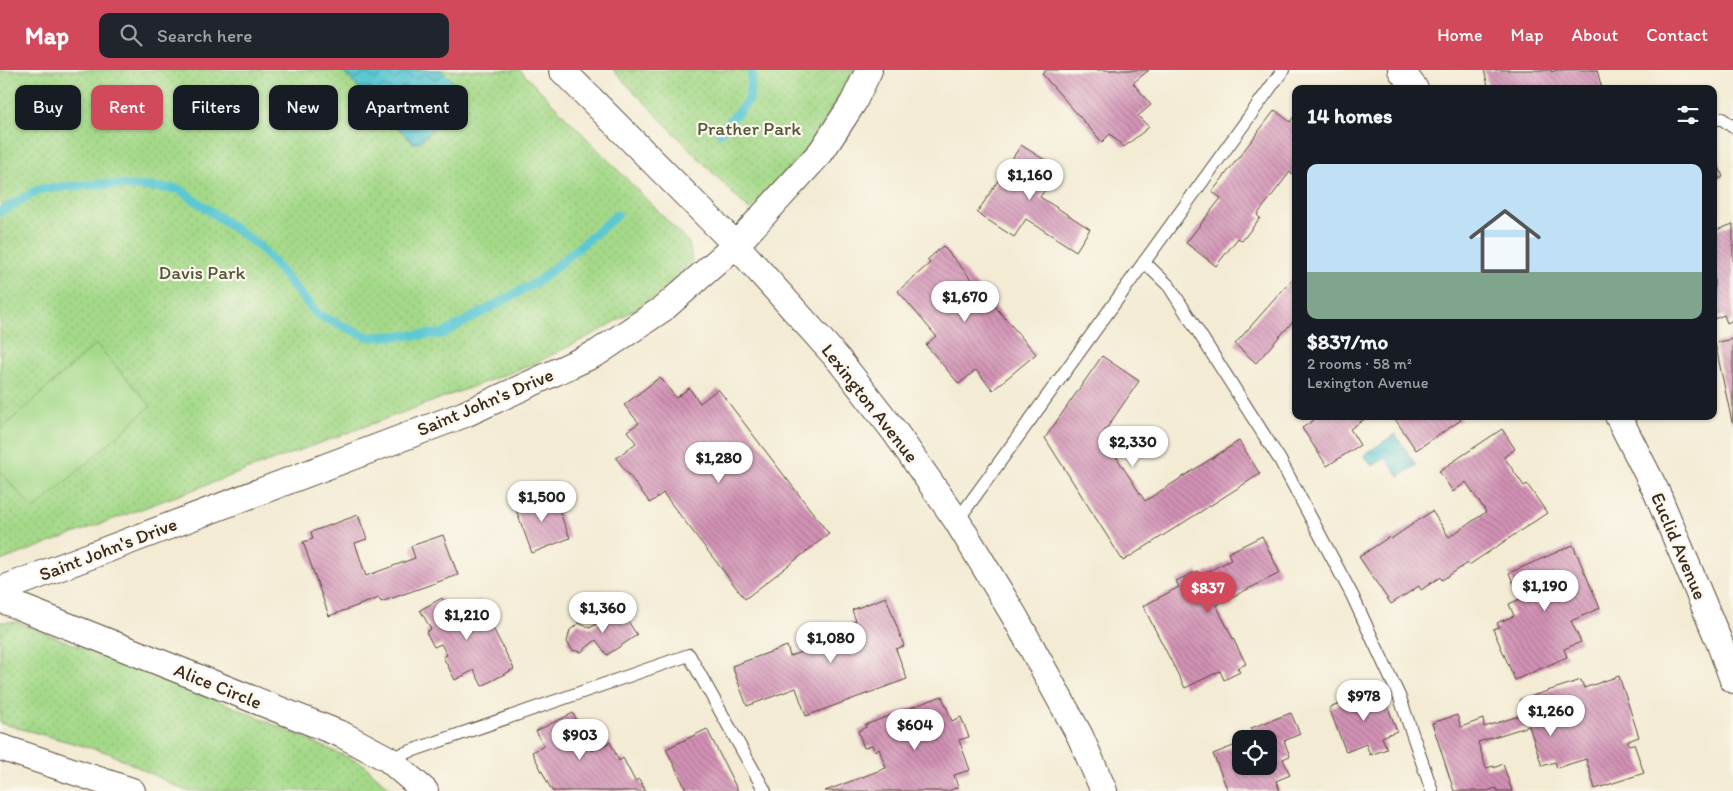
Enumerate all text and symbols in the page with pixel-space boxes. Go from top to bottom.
search box [99,13,449,58]
text: Map [25,21,69,50]
icon: search [117,21,145,49]
text: Search here [157,24,252,47]
text: Home [1437,24,1483,46]
text: Map [1511,24,1544,46]
text: About [1572,24,1618,46]
text: Contact [1646,24,1708,46]
chip: Buy [15,85,81,130]
chip: Rent [91,85,163,130]
chip: Filters [173,85,259,130]
chip: New [269,85,338,130]
chip: Apartment [348,85,468,130]
icon: filters [1674,101,1702,129]
text: 14 homes [1307,103,1392,128]
park label: Prather Park [697,117,801,140]
pin: $1,160 [989,158,1071,201]
text: $1,160 [1007,165,1053,184]
icon: home [1460,196,1550,286]
park label: Davis Park [159,261,246,284]
pin: $1,670 [924,280,1006,323]
text: $1,670 [942,287,988,306]
text: $837/mo [1307,329,1388,354]
street label: Lexington Avenue [817,339,923,467]
text: 2 rooms · 58 m² [1307,354,1412,373]
street label: Saint John's Drive [413,363,557,441]
text: Lexington Avenue [1307,373,1429,392]
pin: $2,330 [1092,426,1174,468]
text: $2,330 [1109,432,1157,451]
pin: $1,280 [678,442,760,484]
text: $1,280 [696,448,742,467]
pin: $1,500 [501,480,583,523]
text: $1,500 [518,487,566,506]
street label: Euclid Avenue [1646,489,1712,603]
street label: Saint John's Drive [36,512,180,586]
pin: $1,190 [1504,570,1586,612]
pin: $837 [1178,572,1238,614]
text: $1,190 [1523,576,1567,595]
text: $837 [1191,578,1225,597]
pin: $1,360 [562,592,644,634]
pin: $1,210 [426,598,508,641]
text: $1,360 [580,598,626,617]
text: $1,210 [444,605,490,624]
pin: $1,080 [790,622,872,664]
text: $1,080 [807,628,855,647]
street label: Alice Circle [171,658,265,714]
pin: $978 [1334,680,1394,722]
text: $978 [1347,686,1381,705]
pin: $1,260 [1510,694,1592,737]
text: $1,260 [1528,701,1574,720]
pin: $604 [885,708,945,751]
text: $604 [897,715,933,734]
pin: $903 [550,718,610,761]
text: $903 [562,725,598,744]
map controls [1232,730,1277,775]
button: locate [1232,730,1277,775]

